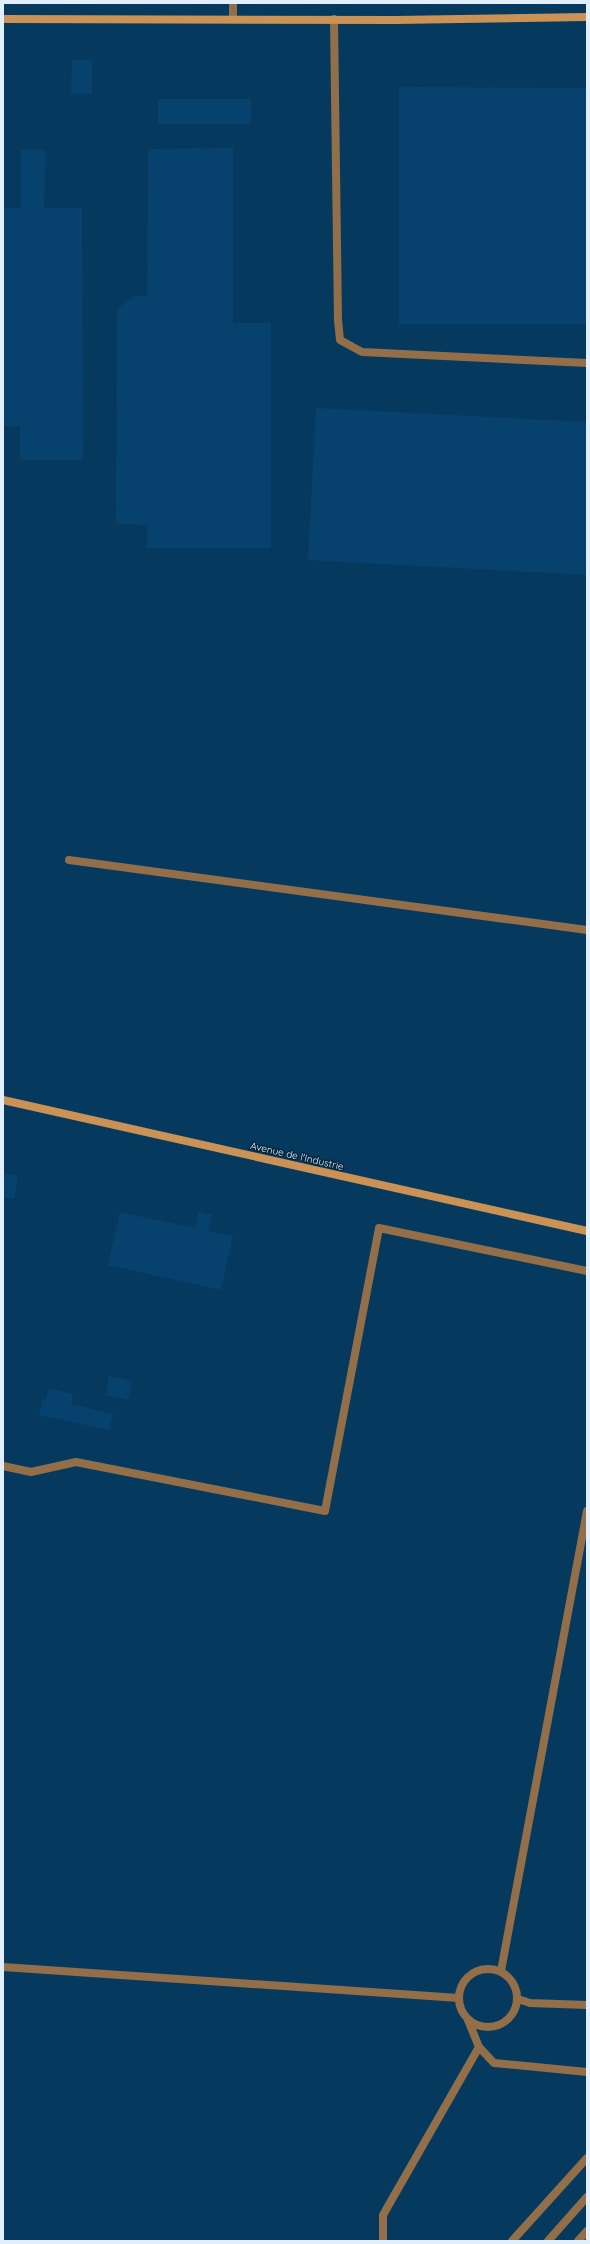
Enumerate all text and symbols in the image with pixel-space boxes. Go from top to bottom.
street label: Avenue de l'Industrie [249,1139,345,1173]

